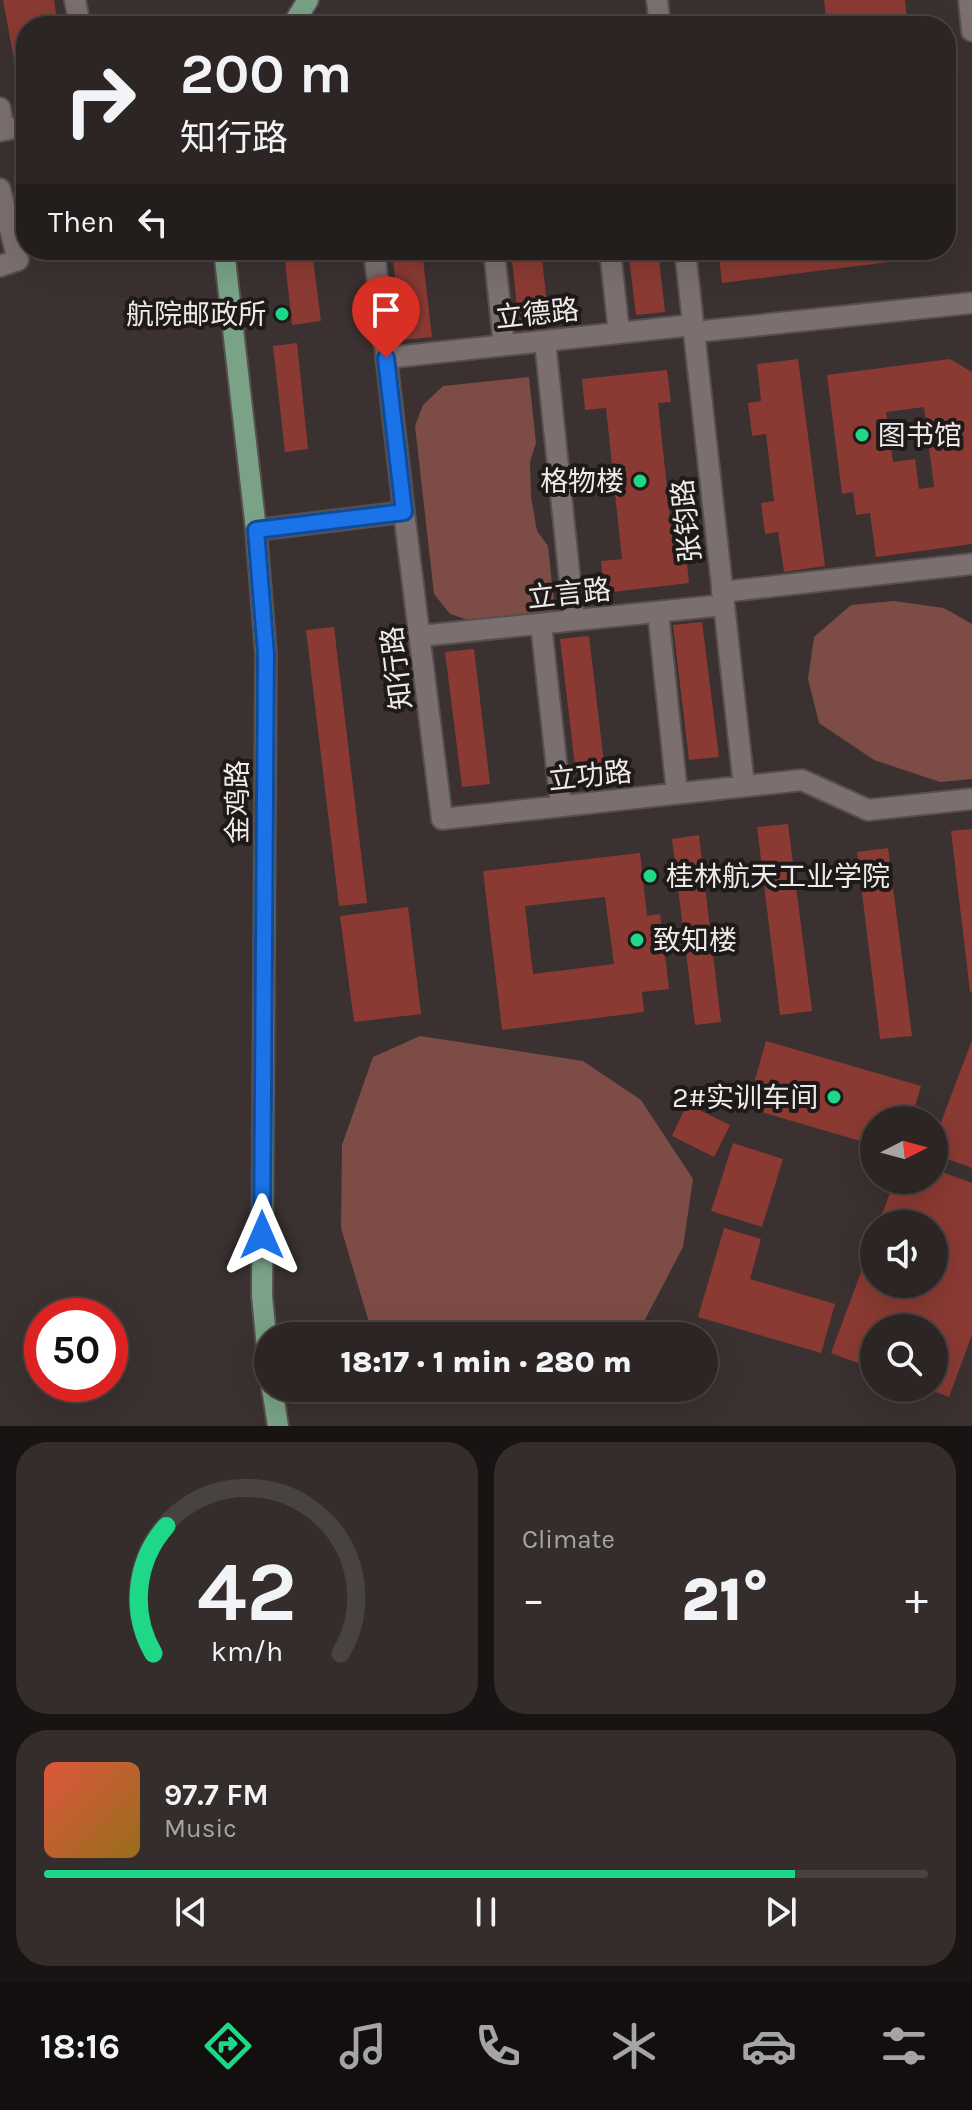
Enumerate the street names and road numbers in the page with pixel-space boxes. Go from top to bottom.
street label: 立德路 [494,293,581,334]
street label: 张钧路 [666,477,707,564]
street label: 立言路 [526,573,613,614]
street label: 知行路 [375,624,418,712]
street label: 立功路 [547,755,634,796]
street label: 金鸡路 [221,760,254,844]

